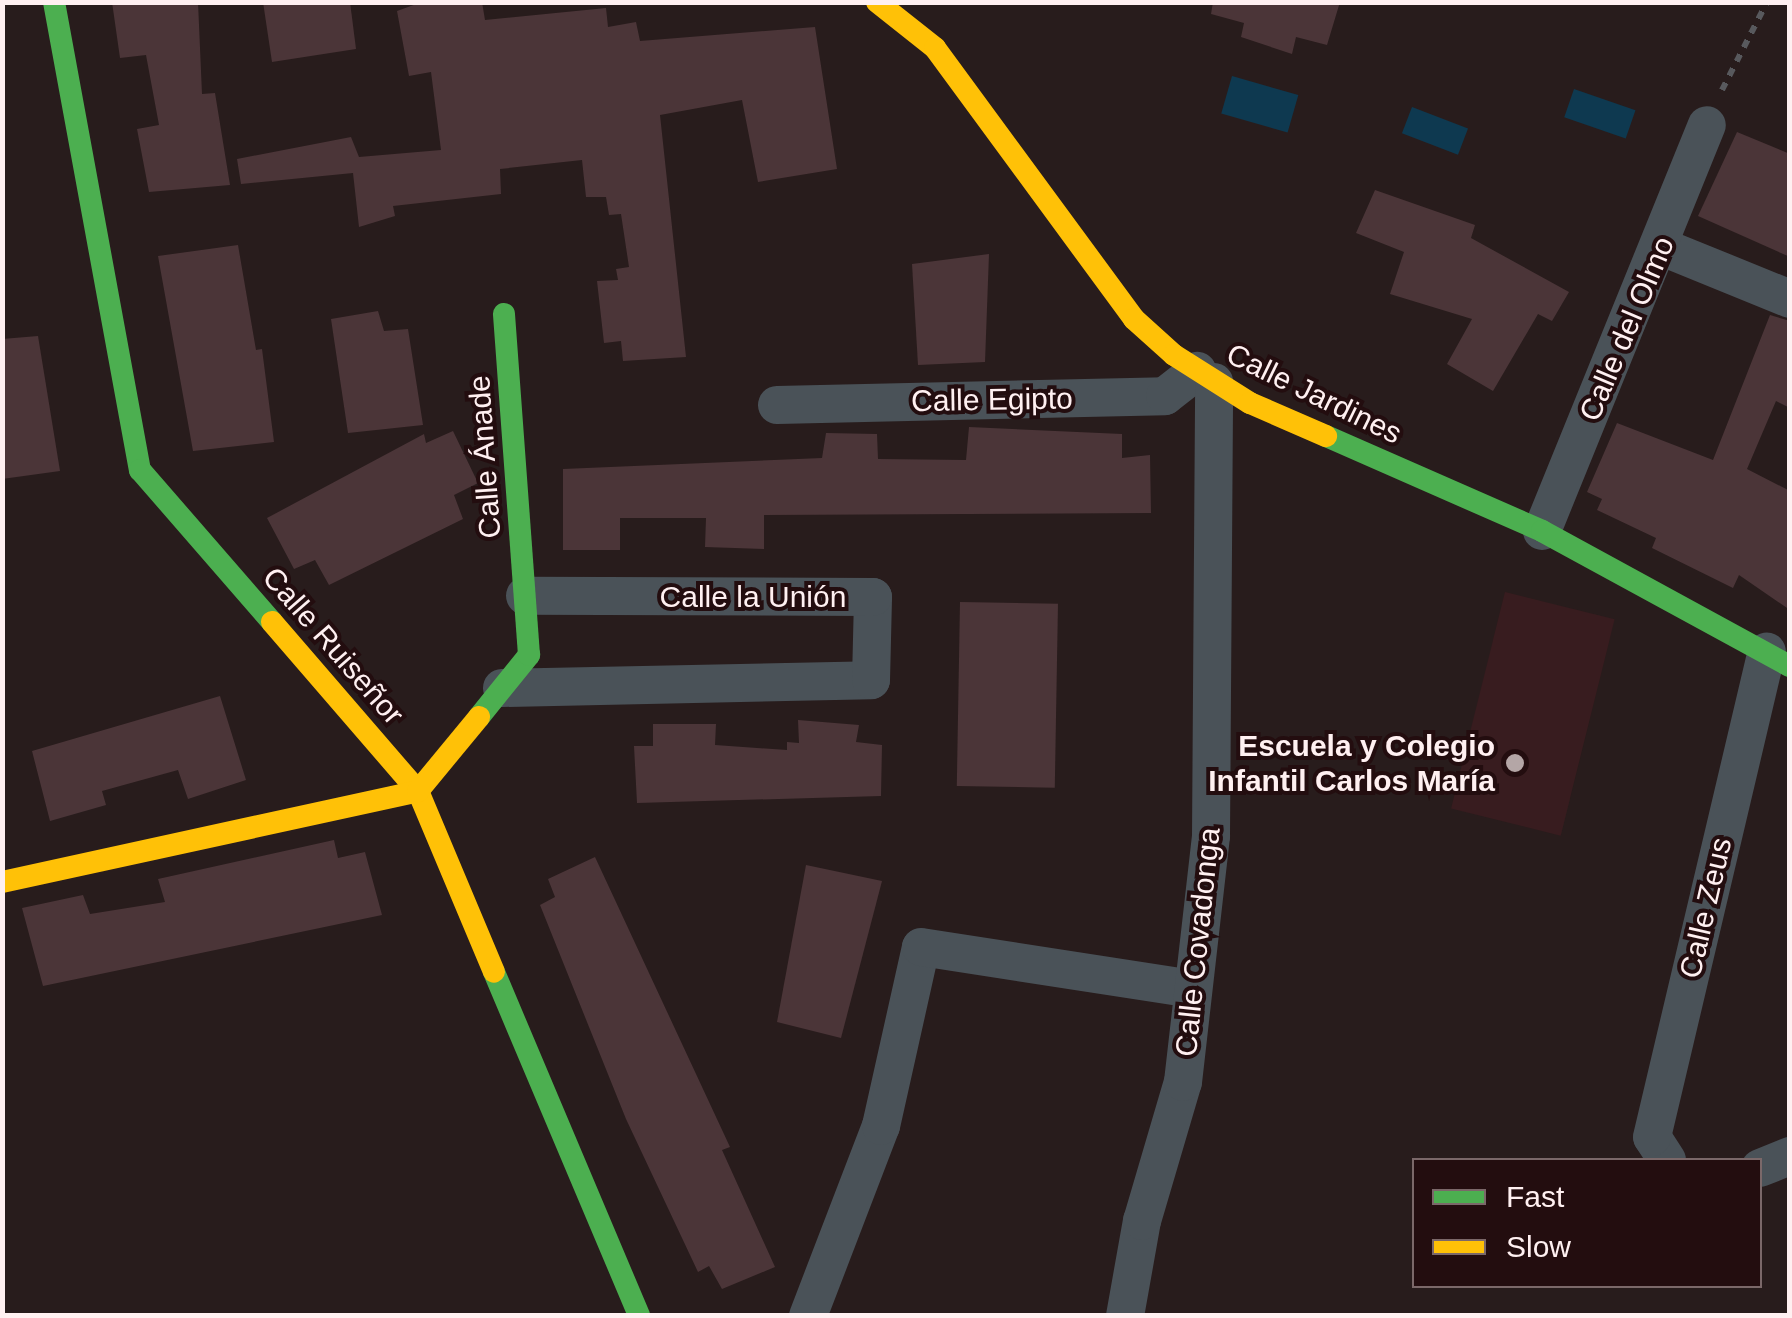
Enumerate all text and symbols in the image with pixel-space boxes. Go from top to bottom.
street label: Calle del Olmo [1572,231,1682,427]
street label: Calle Jardines [1221,336,1407,452]
street label: Calle Ánade [461,374,509,540]
street label: Calle Egipto [911,381,1073,419]
street label: Calle Ruiseñor [255,560,411,732]
street label: Calle la Unión [660,579,846,615]
place label: Escuela y Colegio Infantil Carlos María [1208,728,1495,798]
marker: Escuela y Colegio Infantil Carlos María [1504,752,1526,774]
street label: Calle Covadonga [1168,826,1228,1058]
street label: Calle Zeus [1672,834,1740,982]
legend [1412,1158,1762,1288]
text: Fast [1506,1180,1564,1213]
text: Slow [1506,1230,1571,1263]

